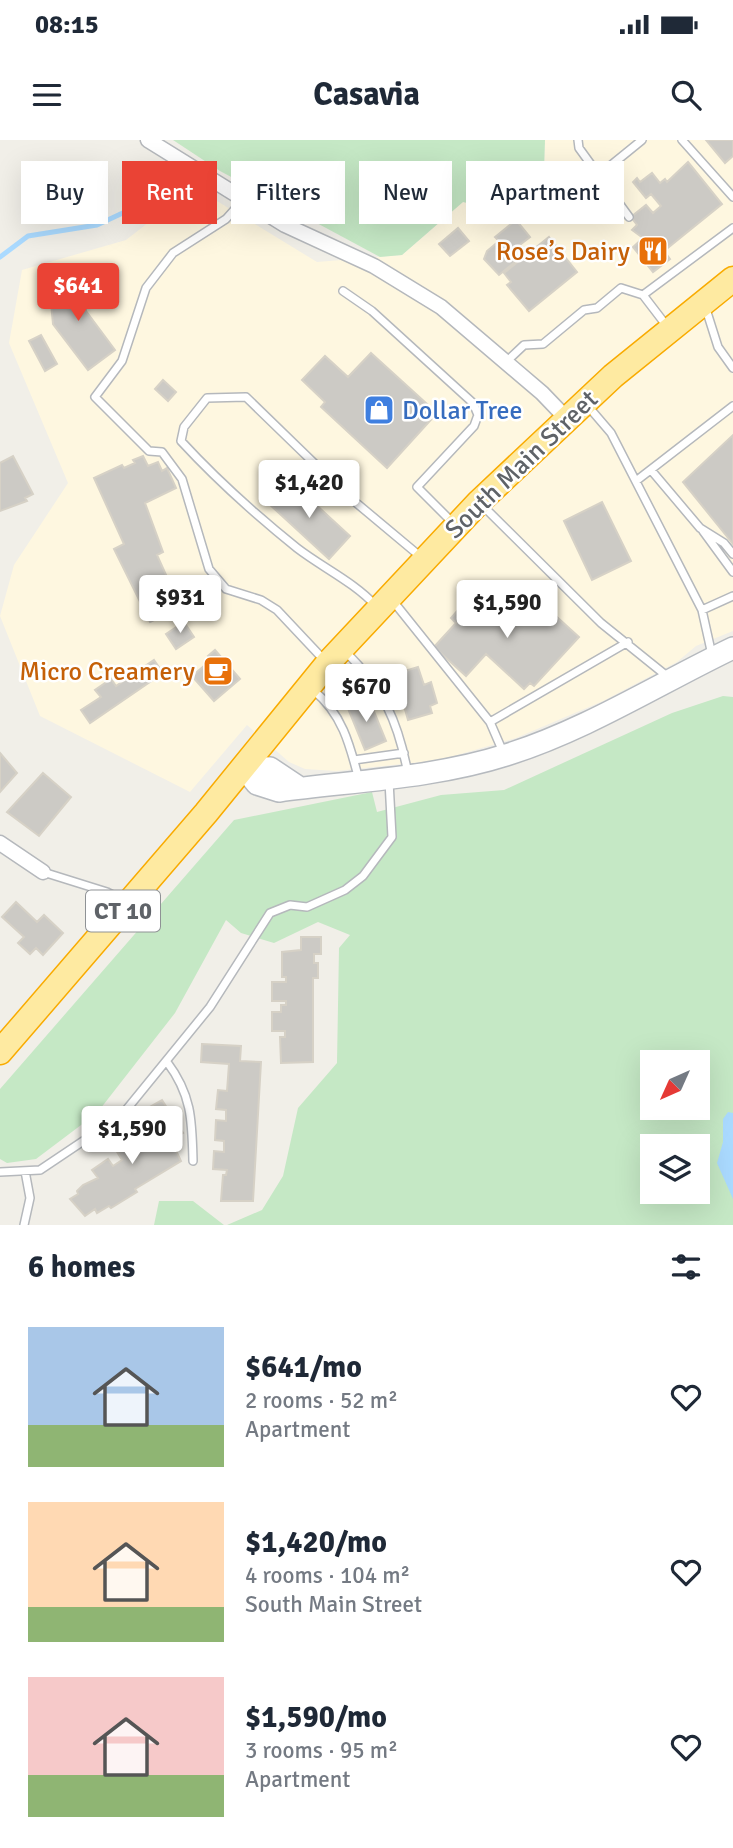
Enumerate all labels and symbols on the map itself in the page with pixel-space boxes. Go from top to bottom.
restaurant icon: Rose’s Dairy [636,234,670,268]
place label: Rose’s Dairy [496,236,630,268]
pin: $641 [37,264,119,323]
street label: South Main Street [439,384,605,546]
shop icon: Dollar Tree [362,393,396,427]
place label: Dollar Tree [402,395,523,427]
pin: $1,420 [252,460,366,520]
pin: $931 [139,575,221,635]
pin: $1,590 [450,580,564,640]
cafe icon: Micro Creamery [201,654,235,688]
place label: Micro Creamery [19,656,195,688]
pin: $670 [325,664,407,724]
road number: CT 10 [86,890,160,932]
north arrow [640,1050,710,1120]
pin: $1,590 [75,1107,189,1166]

